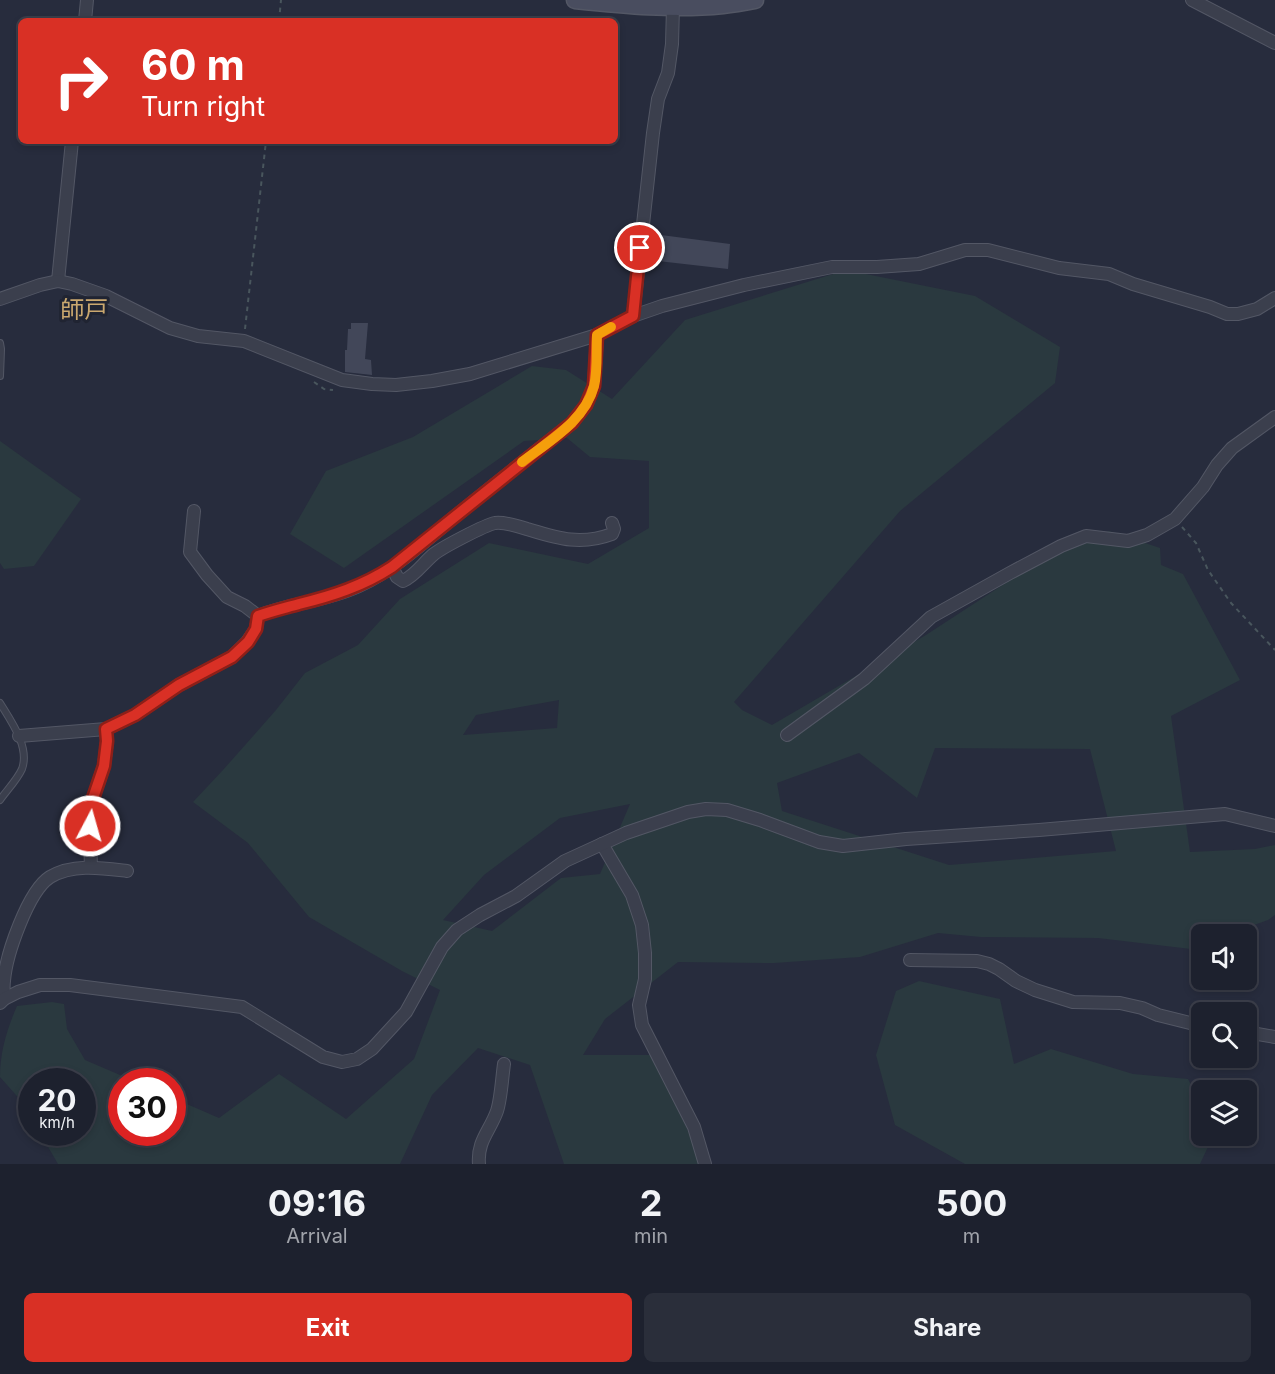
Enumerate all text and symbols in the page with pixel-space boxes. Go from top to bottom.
text: 60 m [141,39,245,90]
icon: right [42,42,120,120]
text: Turn right [141,90,265,123]
pin [614,222,665,273]
icon: arrive [623,231,656,264]
district label: 師戸 [60,295,108,324]
position arrow [58,794,122,858]
map controls [1191,924,1257,1146]
button: sound [1191,924,1257,990]
button: search [1191,1002,1257,1068]
speed limit sign: 30 [108,1068,186,1146]
button: layers [1191,1080,1257,1146]
text: 20 [37,1082,77,1118]
text: km/h [39,1113,75,1132]
text: 09:16 [268,1181,366,1225]
text: 2 [640,1181,662,1225]
text: 500 [936,1181,1007,1225]
text: Arrival [286,1224,348,1248]
text: min [634,1224,668,1248]
text: m [963,1224,980,1248]
button: Exit [24,1293,632,1362]
button: Share [644,1293,1251,1362]

